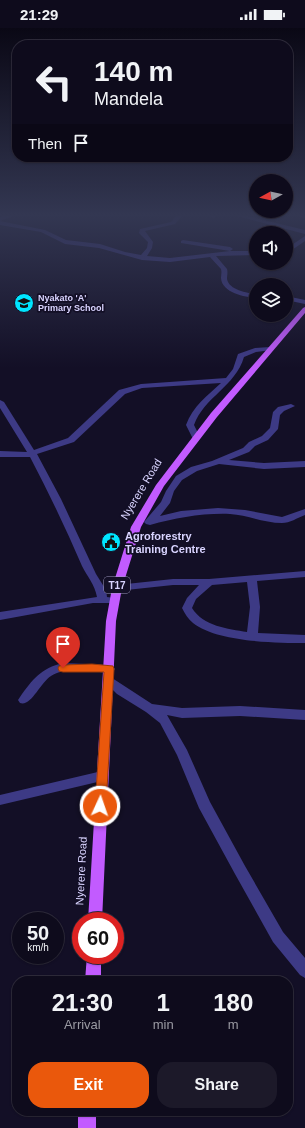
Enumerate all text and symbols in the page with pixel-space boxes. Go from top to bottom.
text: 21:29 [20,6,58,23]
icon: left [28,56,80,108]
text: 140 m [94,56,173,87]
text: Mandela [94,89,163,109]
icon: arrive [70,132,92,154]
text: Then [28,135,62,152]
north arrow [249,174,293,218]
map controls [249,174,293,322]
button: sound [249,226,293,270]
button: layers [249,278,293,322]
school or university icon: Nyakato 'A' Primary School [13,292,35,314]
place label: Nyakato 'A' Primary School [38,293,104,313]
street label: Nyerere Road [118,457,164,521]
place label: Agroforestry Training Centre [125,530,206,555]
public building icon: Agroforestry Training Centre [100,531,122,553]
road number: T17 [104,577,130,593]
pin [46,627,80,668]
icon: arrive [52,633,74,655]
position arrow [79,785,121,827]
street label: Nyerere Road [73,836,89,906]
speed limit sign: 60 [72,912,124,964]
text: 50 [27,922,49,944]
text: km/h [27,942,49,953]
text: 21:30 [52,989,113,1016]
text: 1 [156,989,170,1016]
text: 180 [213,989,253,1016]
text: Arrival [64,1017,101,1032]
text: min [153,1017,174,1032]
text: m [228,1017,239,1032]
button: Exit [28,1062,149,1108]
button: Share [157,1062,277,1108]

